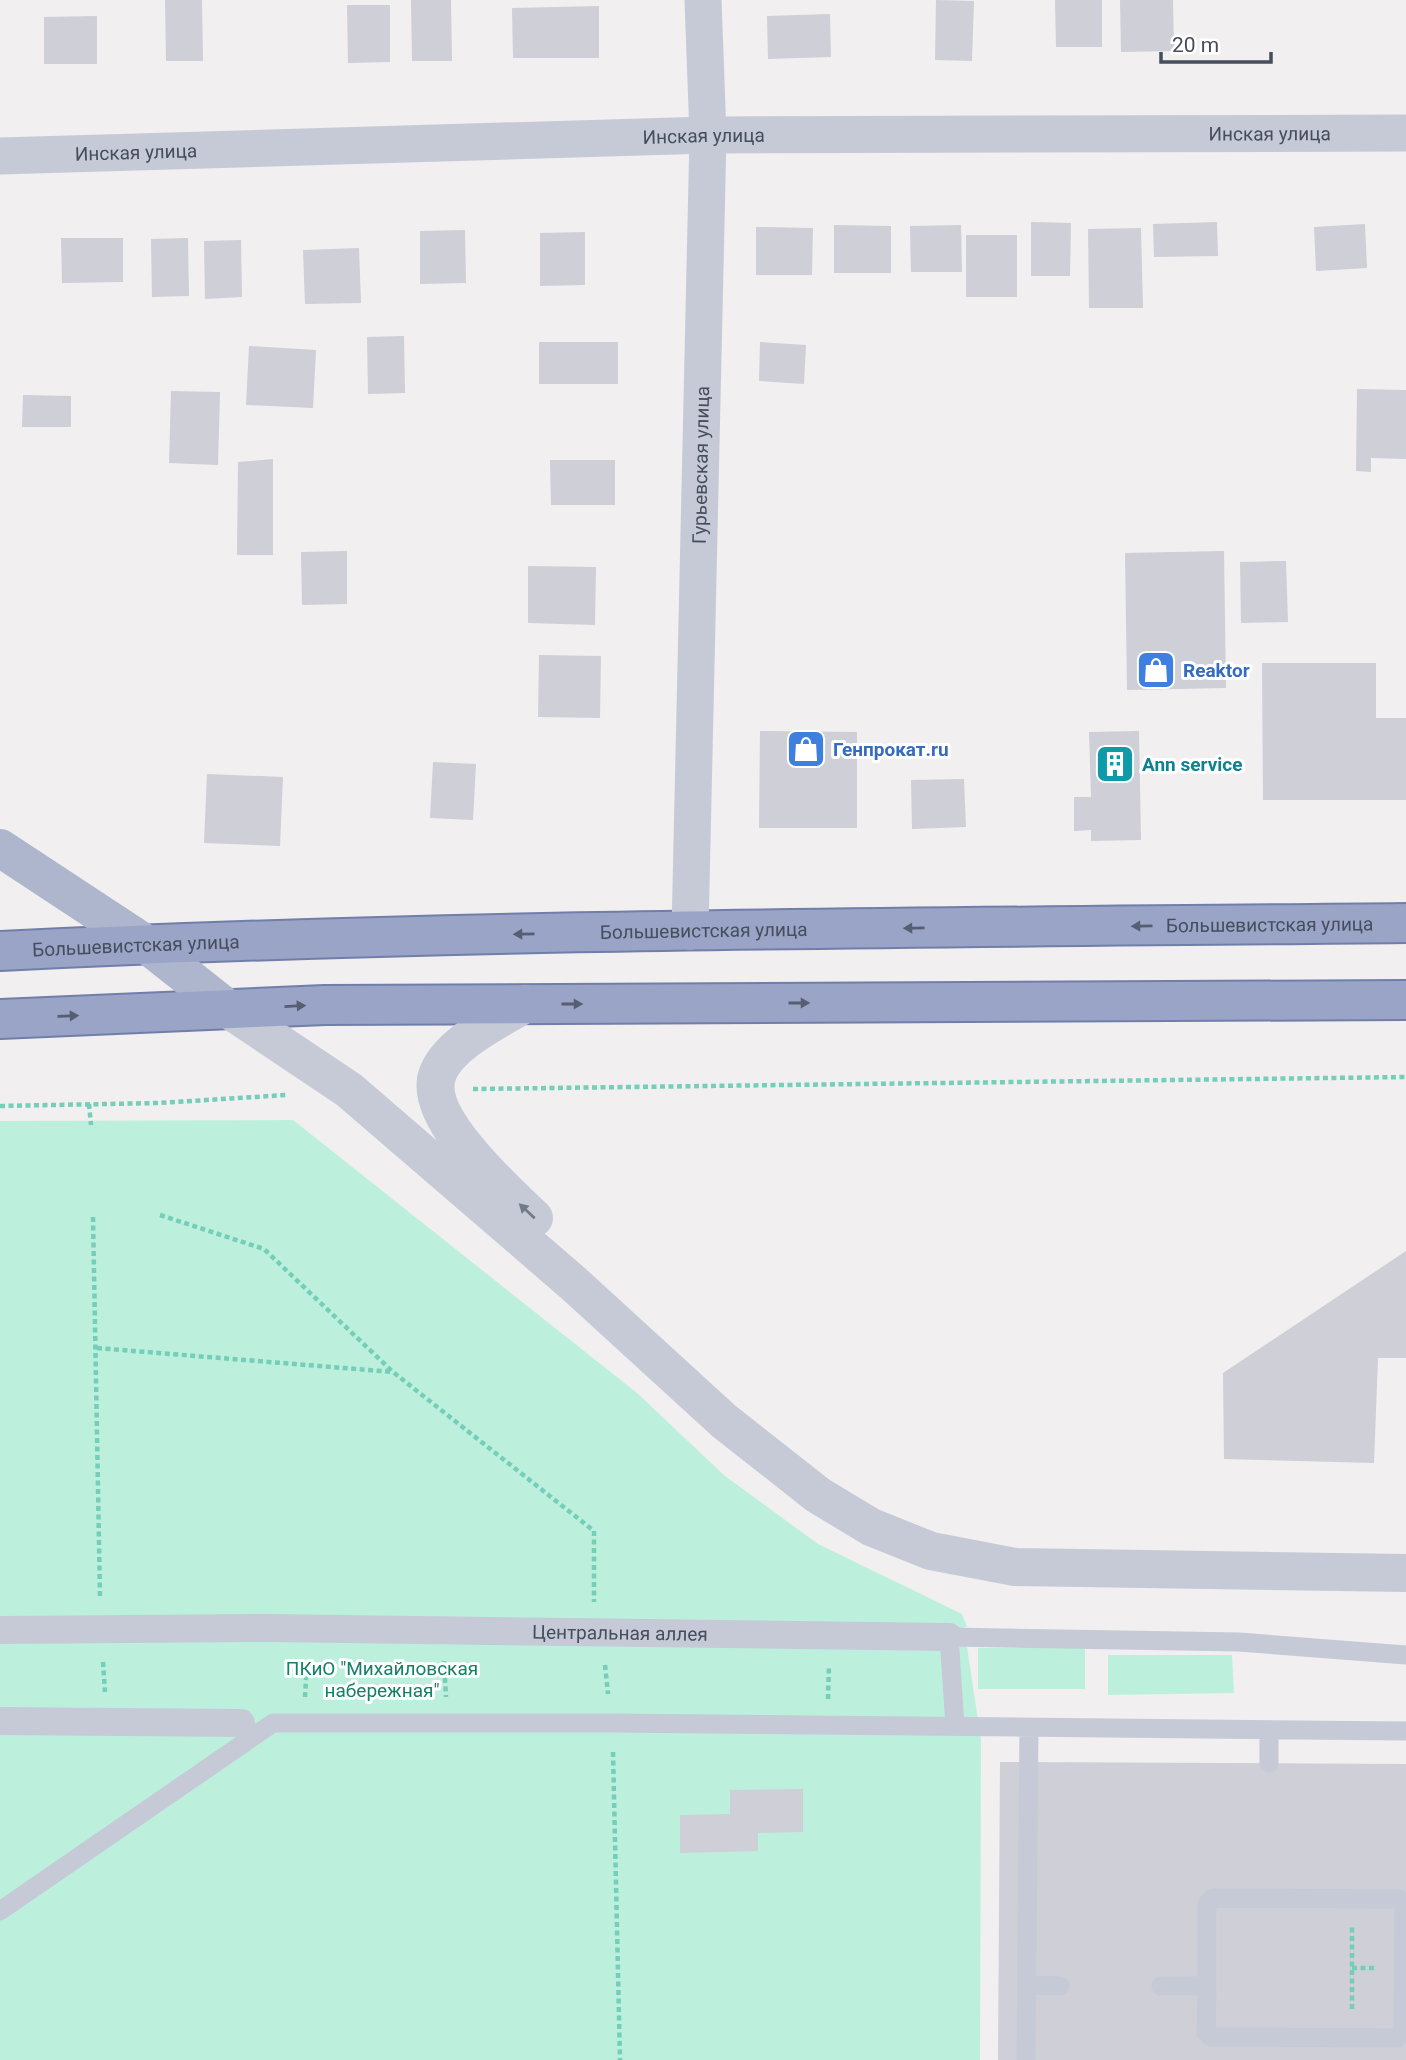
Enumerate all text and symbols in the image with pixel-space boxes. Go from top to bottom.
scale bar [1161,21,1271,65]
text: 20 m [1172,33,1219,57]
street label: Инская улица [1208,122,1331,145]
street label: Инская улица [642,123,765,148]
street label: Инская улица [74,139,197,165]
street label: Гурьевская улица [687,386,714,544]
shop icon: Reaktor [1135,649,1177,691]
place label: Reaktor [1183,659,1250,682]
shop icon: Генпрокат.ru [785,728,827,770]
place label: Генпрокат.ru [833,738,949,761]
building icon: Ann service [1094,743,1136,785]
place label: Ann service [1142,753,1242,776]
street label: Большевистская улица [1166,912,1374,937]
street label: Большевистская улица [600,917,808,943]
one-way arrow [1131,920,1153,932]
one-way arrow [903,922,925,934]
one-way arrow [512,928,534,940]
street label: Большевистская улица [32,930,240,961]
one-way arrow [789,997,811,1009]
one-way arrow [561,998,583,1010]
one-way arrow [285,1001,307,1012]
one-way arrow [57,1011,79,1022]
one-way arrow [519,1203,536,1219]
street label: Центральная аллея [532,1620,708,1645]
park label: ПКиО "Михайловская набережная" [286,1657,478,1702]

